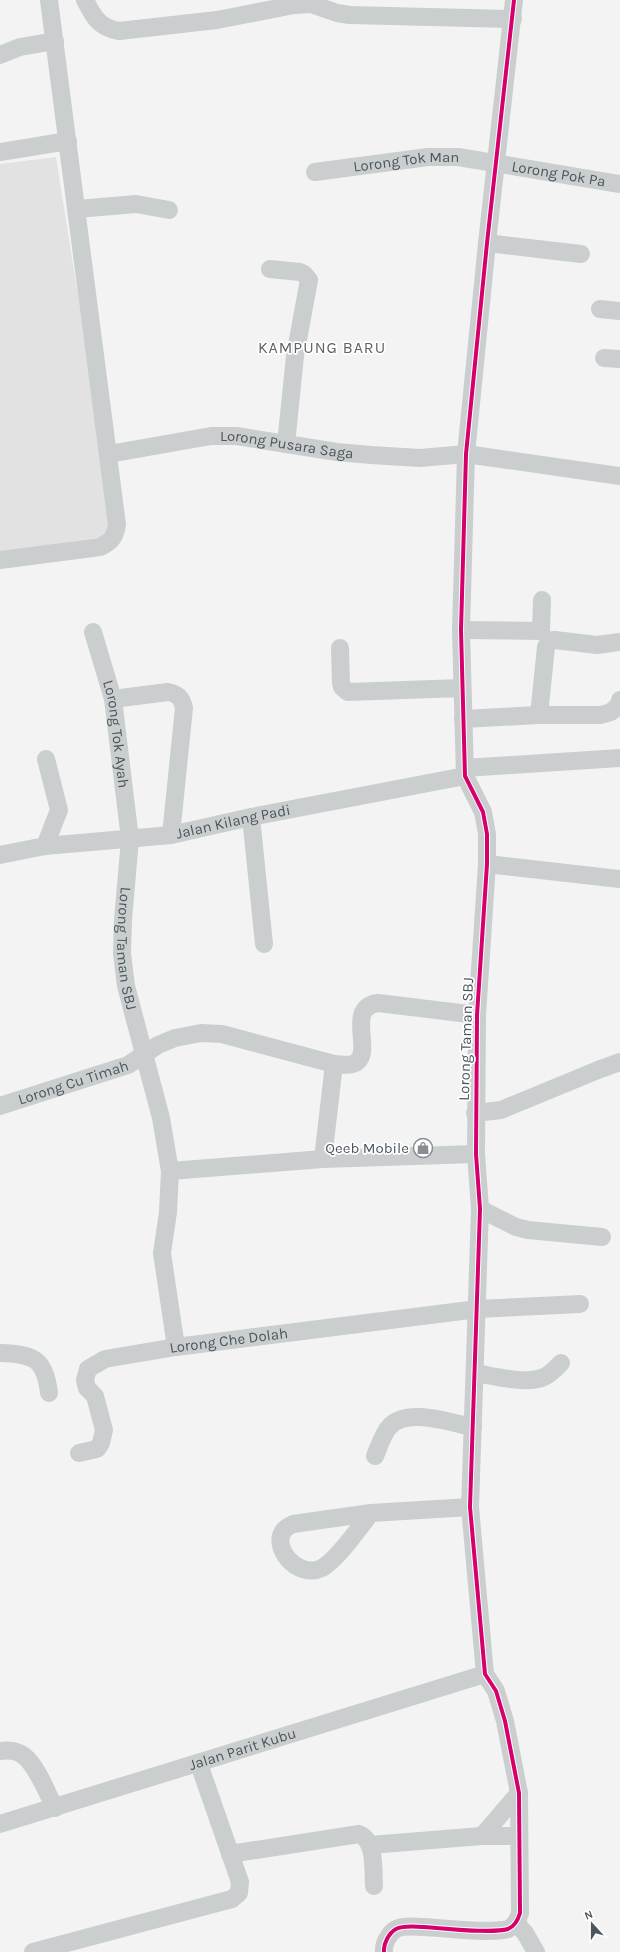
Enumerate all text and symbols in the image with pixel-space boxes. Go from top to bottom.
street label: Lorong Tok Man [352,148,459,176]
street label: Lorong Pok Pa [510,157,607,190]
district label: KAMPUNG BARU [258,338,386,357]
street label: Lorong Pusara Saga [220,427,354,462]
street label: Lorong Tok Ayah [99,678,133,789]
street label: Jalan Kilang Padi [174,801,292,843]
street label: Lorong Taman SBJ [113,886,141,1012]
street label: Lorong Taman SBJ [455,977,477,1101]
street label: Lorong Cu Timah [16,1056,131,1109]
shop icon: Qeeb Mobile [412,1137,434,1159]
place label: Qeeb Mobile [325,1139,409,1157]
street label: Lorong Che Dolah [168,1324,289,1357]
street label: Jalan Parit Kubu [187,1724,298,1774]
north arrow [572,1904,612,1944]
text: N [583,1908,595,1923]

